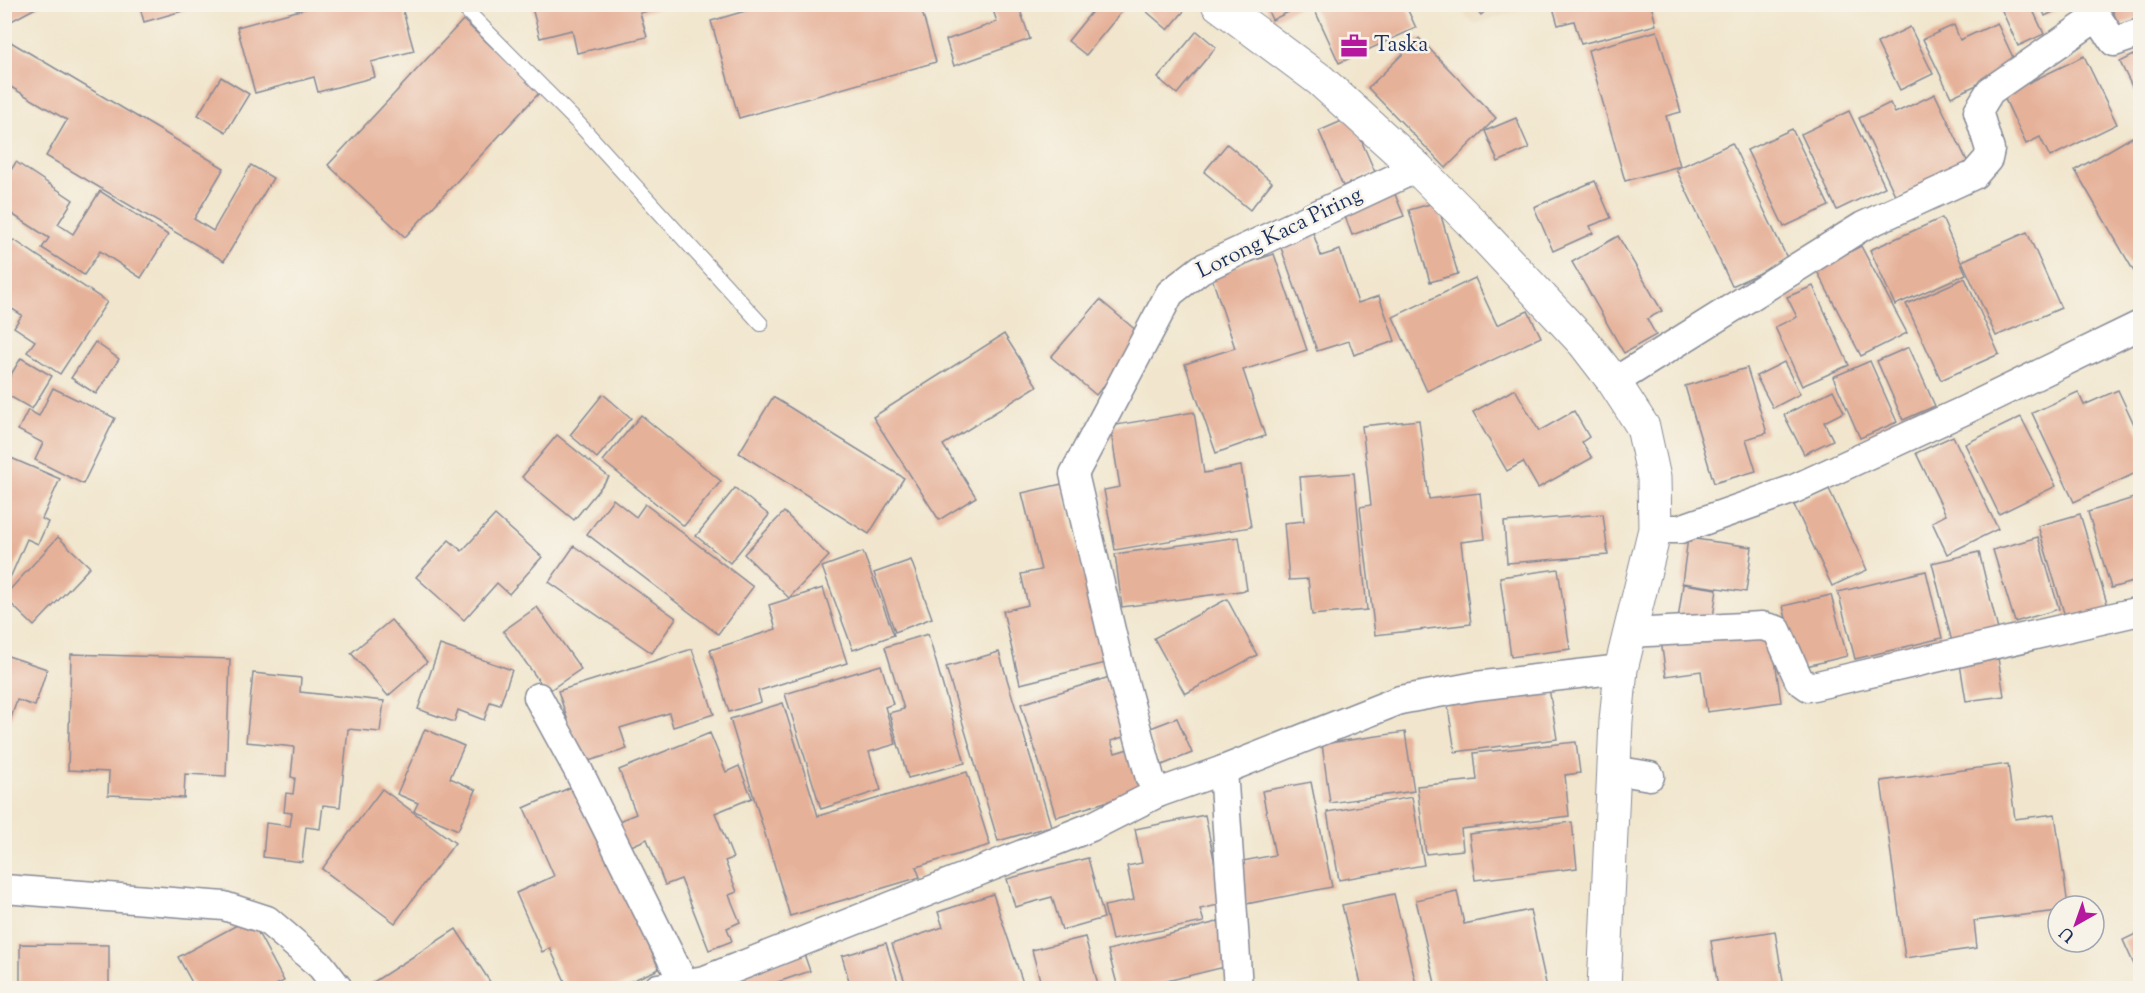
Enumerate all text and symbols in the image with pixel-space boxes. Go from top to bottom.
place label: Taska [1374,30,1428,62]
office icon: Taska [1339,31,1369,61]
street label: Lorong Kaca Piring [1192,180,1368,288]
north arrow [2046,894,2106,954]
text: U [2055,920,2080,947]

